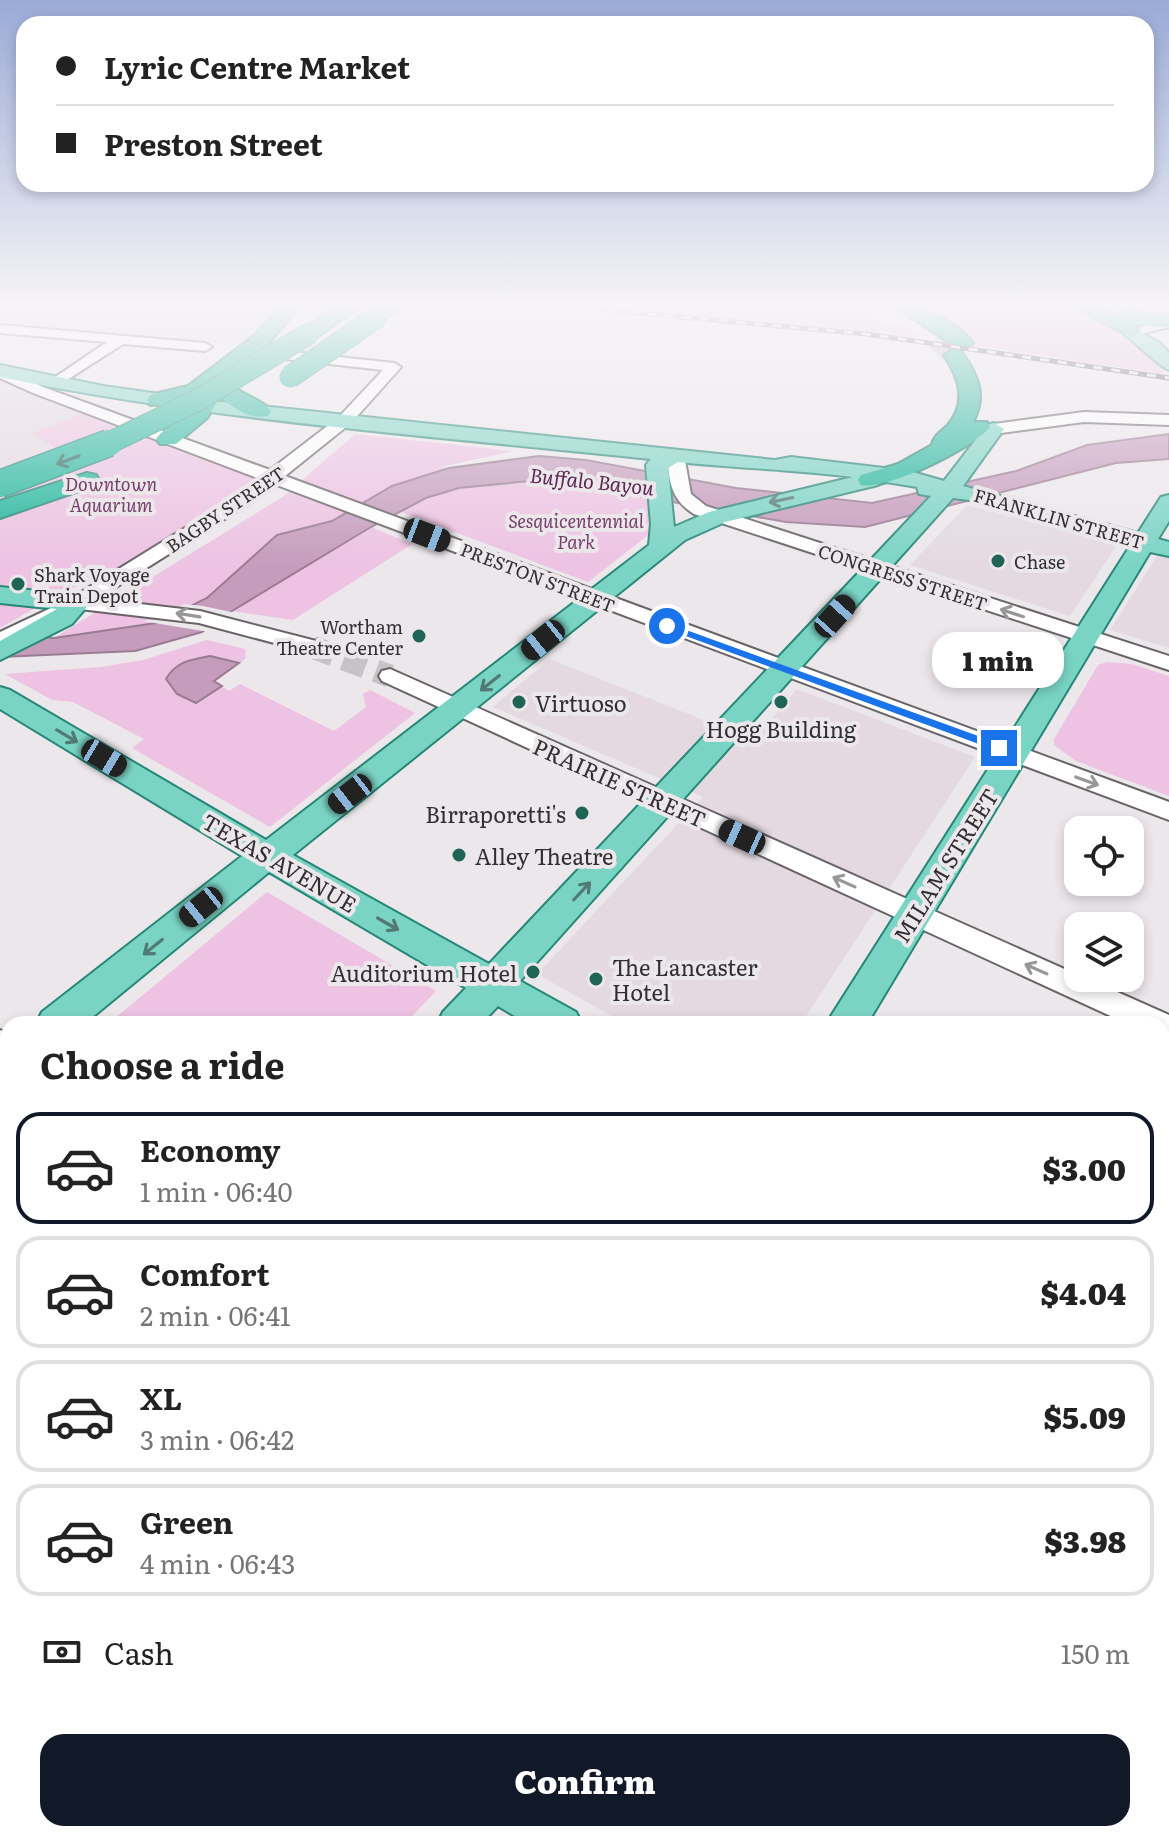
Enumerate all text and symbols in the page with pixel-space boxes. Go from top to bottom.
text: Lyric Centre Market [104,44,410,88]
text: Preston Street [104,121,323,165]
one-way arrow [56,454,81,468]
street label: BAGBY STREET [160,459,290,559]
water label: Buffalo Bayou [528,459,656,501]
park label: Downtown Aquarium [65,470,158,518]
street label: FRANKLIN STREET [971,481,1147,555]
one-way arrow [769,493,795,508]
park label: Sesquicentennial Park [508,507,645,555]
car [400,515,454,555]
street label: PRESTON STREET [457,535,619,619]
street label: CONGRESS STREET [815,537,991,617]
place label: Chase [1014,548,1065,575]
marker: Chase [989,552,1007,570]
place label: Shark Voyage Train Depot [34,561,150,609]
marker: Shark Voyage Train Depot [9,575,27,593]
car [810,590,860,642]
one-way arrow [1000,604,1025,619]
one-way arrow [176,607,201,622]
route start [649,608,685,644]
place label: Wortham Theatre Center [276,613,403,661]
car [517,616,569,664]
marker: Wortham Theatre Center [410,627,428,645]
callout: 1 min [933,632,1065,688]
text: 1 min [963,640,1033,679]
one-way arrow [480,674,500,692]
place label: Virtuoso [535,686,627,719]
marker: Virtuoso [510,693,528,711]
marker: Hogg Building [772,693,790,711]
place label: Hogg Building [706,712,857,745]
one-way arrow [55,728,78,744]
street label: PRAIRIE STREET [528,729,712,835]
route end [981,730,1017,766]
car [77,735,131,781]
car [324,770,376,818]
one-way arrow [1074,775,1099,789]
street label: MILAM STREET [884,782,1006,948]
place label: Birraporetti's [425,797,566,830]
street label: TEXAS AVENUE [197,804,363,920]
marker: Birraporetti's [573,804,591,822]
car [715,816,769,858]
map controls [1064,816,1144,992]
button: locate [1064,816,1144,896]
place label: Alley Theatre [475,839,614,872]
marker: Alley Theatre [450,846,468,864]
one-way arrow [832,874,856,889]
one-way arrow [572,881,590,901]
car [175,883,227,931]
button: layers [1064,912,1144,992]
one-way arrow [376,916,399,932]
one-way arrow [143,938,164,955]
place label: The Lancaster Hotel [612,950,758,1008]
place label: Auditorium Hotel [331,956,517,989]
one-way arrow [1024,960,1048,975]
marker: Auditorium Hotel [524,963,542,981]
marker: The Lancaster Hotel [587,970,605,988]
text: Choose a ride [40,1037,285,1090]
text: Economy [140,1127,280,1171]
icon: car [44,1132,116,1204]
text: $3.00 [1042,1146,1126,1190]
text: 1 min · 06:40 [140,1171,292,1210]
text: Comfort [140,1251,270,1295]
icon: car [44,1256,116,1328]
text: $4.04 [1041,1270,1126,1314]
text: 2 min · 06:41 [140,1295,291,1334]
text: XL [140,1375,182,1419]
icon: car [44,1380,116,1452]
text: $5.09 [1043,1394,1126,1438]
text: 3 min · 06:42 [140,1419,294,1458]
text: Green [140,1499,233,1543]
icon: car [44,1504,116,1576]
text: $3.98 [1044,1518,1126,1562]
text: 4 min · 06:43 [140,1543,295,1582]
icon: cash [40,1630,84,1674]
text: Cash [104,1630,174,1674]
text: 150 m [1061,1633,1130,1672]
button: Confirm [40,1734,1130,1826]

